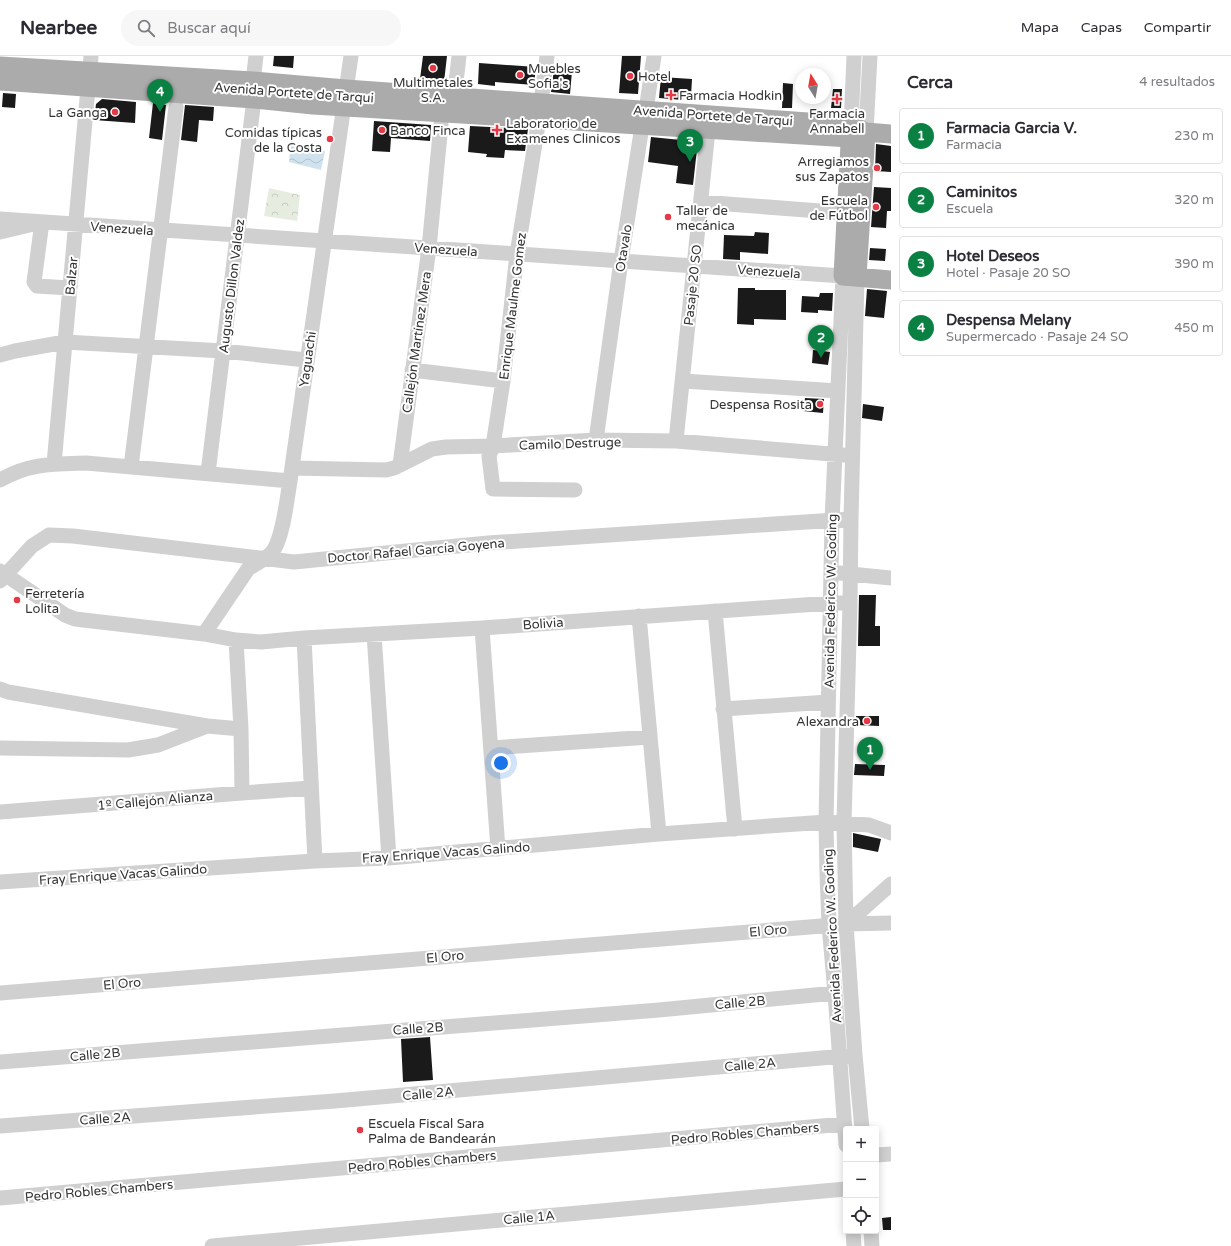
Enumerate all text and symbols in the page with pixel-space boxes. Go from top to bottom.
search box [121,10,401,46]
text: Nearbee [20,17,97,39]
icon: search [135,17,157,39]
text: Buscar aquí [167,19,251,37]
text: Mapa [1021,19,1059,36]
text: Capas [1081,19,1122,36]
text: Compartir [1144,19,1211,36]
place label: Muebles Sofia's [528,61,581,92]
marker: Multimetales S.A. [428,63,438,73]
north arrow [795,68,831,104]
place label: Hotel [638,69,671,85]
marker: Muebles Sofia's [515,70,525,80]
marker: Hotel [625,71,635,81]
text: Cerca [907,72,953,93]
text: 4 resultados [1139,74,1215,90]
place label: Multimetales S.A. [393,75,473,106]
pin: 4 [147,79,173,112]
street label: Avenida Portete de Tarqui [214,79,374,107]
place label: Farmacia Hodkin [679,88,782,104]
marker: Farmacia Hodkin [666,90,676,100]
marker: Farmacia Annabell [832,94,842,104]
street label: Avenida Portete de Tarqui [633,102,793,130]
place label: La Ganga [48,105,107,121]
place label: Farmacia Annabell [809,106,865,137]
marker: La Ganga [110,107,120,117]
place label: Laboratorio de Examenes Clinicos [506,116,621,147]
text: Farmacia Garcia V. [946,119,1077,137]
place label: Banco Finca [390,123,466,139]
marker: Laboratorio de Examenes Clinicos [491,124,503,136]
place label: Comidas típicas de la Costa [225,125,322,156]
marker: Banco Finca [377,125,387,135]
text: 1 [917,128,925,144]
text: 230 m [1174,128,1214,144]
pin: 3 [677,129,703,162]
marker: Comidas típicas de la Costa [325,134,335,144]
text: Farmacia [946,137,1002,153]
place label: Arregiamos sus Zapatos [795,154,869,185]
marker: Arregiamos sus Zapatos [872,163,882,173]
text: Caminitos [946,183,1017,201]
text: 2 [917,192,925,208]
text: 320 m [1174,192,1214,208]
place label: Escuela de Fútbol [809,193,868,224]
text: Escuela [946,201,993,217]
marker: Escuela de Fútbol [871,202,881,212]
place label: Taller de mecánica [676,203,735,234]
marker: Taller de mecánica [663,212,673,222]
street label: Augusto Dillon Valdez [216,218,248,354]
street label: Venezuela [90,219,154,239]
street label: Otavalo [612,223,636,273]
street label: Enrique Maulme Gomez [496,232,530,381]
street label: Venezuela [414,240,478,260]
street label: Pasaje 20 SO [681,244,705,326]
text: Hotel Deseos [946,247,1039,265]
street label: Balzar [62,256,82,296]
text: 3 [917,256,925,272]
text: 390 m [1174,256,1214,272]
street label: Venezuela [737,262,801,282]
text: Hotel · Pasaje 20 SO [946,265,1071,281]
street label: Callejón Martínez Mera [399,270,435,414]
text: Despensa Melany [946,311,1071,329]
text: 4 [917,320,925,336]
text: 450 m [1174,320,1214,336]
pin: 2 [808,325,834,358]
text: Supermercado · Pasaje 24 SO [946,329,1128,345]
street label: Yaguachi [296,330,320,388]
place label: Despensa Rosita [710,397,812,413]
marker: Despensa Rosita [815,399,825,409]
street label: Camilo Destruge [519,434,622,454]
street label: Avenida Federico W. Goding [821,514,841,688]
street label: Doctor Rafael García Goyena [327,535,505,567]
place label: Ferretería Lolita [25,586,85,617]
marker: Ferretería Lolita [12,595,22,605]
street label: Bolivia [522,615,564,633]
place label: Alexandra [796,714,859,730]
marker: Alexandra [862,716,872,726]
pin: 1 [857,737,883,770]
your location [491,753,511,773]
street label: 1º Callejón Alianza [97,788,214,814]
street label: Fray Enrique Vacas Galindo [362,839,531,867]
street label: Avenida Federico W. Goding [820,848,846,1024]
street label: Fray Enrique Vacas Galindo [39,861,208,889]
street label: El Oro [748,921,788,941]
street label: El Oro [425,947,465,967]
street label: El Oro [102,974,142,994]
street label: Calle 2B [714,993,766,1013]
street label: Calle 2B [392,1019,444,1039]
street label: Calle 2B [69,1045,121,1065]
street label: Calle 2A [724,1055,777,1075]
street label: Calle 2A [402,1084,455,1104]
street label: Calle 2A [79,1109,132,1129]
place label: Escuela Fiscal Sara Palma de Bandearán [368,1116,496,1147]
street label: Pedro Robles Chambers [670,1120,820,1148]
marker: Escuela Fiscal Sara Palma de Bandearán [355,1125,365,1135]
map controls [843,1126,879,1234]
button: + [843,1126,879,1162]
street label: Pedro Robles Chambers [347,1148,497,1176]
button: − [843,1162,879,1198]
street label: Pedro Robles Chambers [24,1177,174,1205]
button: locate [843,1198,879,1234]
street label: Calle 1A [503,1208,556,1228]

